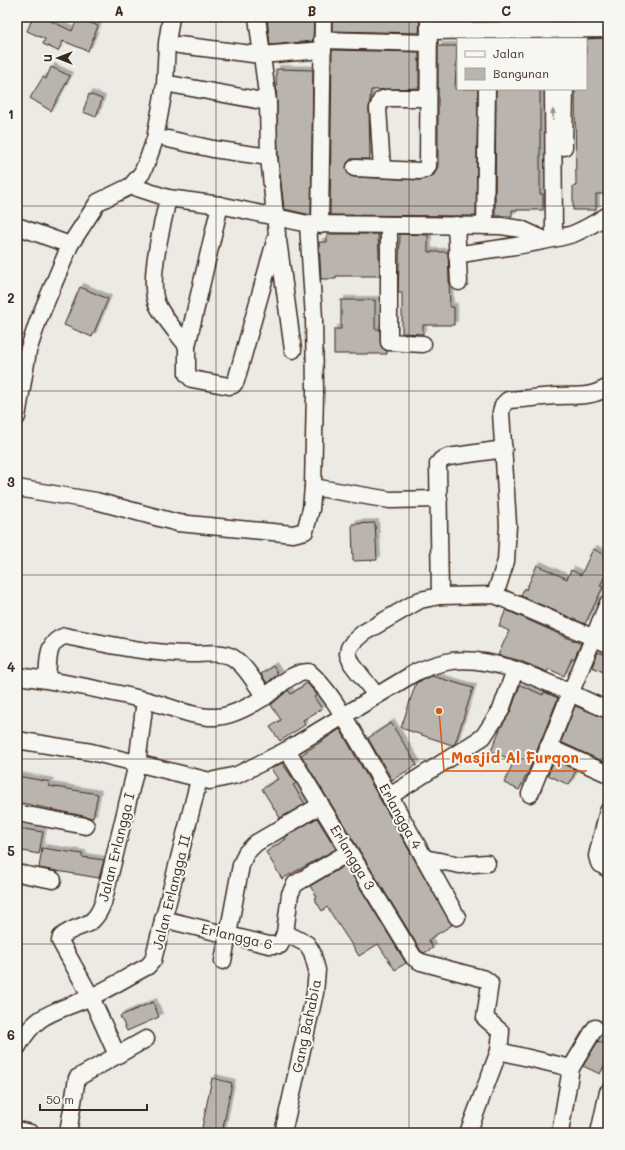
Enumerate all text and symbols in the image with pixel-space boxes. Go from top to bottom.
text: A [114,2,124,19]
text: B [308,2,317,19]
text: C [501,2,511,19]
north arrow [38,38,78,78]
legend [457,38,587,90]
text: Jalan [493,45,524,61]
text: U [40,54,55,62]
text: Bangunan [493,65,549,81]
text: 1 [8,105,14,122]
one-way arrow [550,108,556,121]
text: 2 [7,289,15,306]
text: 3 [7,473,15,490]
text: 4 [7,658,15,675]
callout: Masjid Al Furqon [444,744,587,771]
text: Masjid Al Furqon [451,747,579,767]
street label: Erlangga 4 [375,780,427,853]
street label: Jalan Erlangga I [93,791,139,903]
street label: Erlangga 3 [326,821,380,893]
street label: Jalan Erlangga II [148,833,194,951]
text: 5 [7,842,15,859]
street label: Erlangga 6 [199,919,275,953]
street label: Gang Bahabia [287,977,325,1075]
text: 6 [7,1026,15,1043]
scale bar [40,1086,147,1112]
text: 50 m [46,1091,74,1107]

